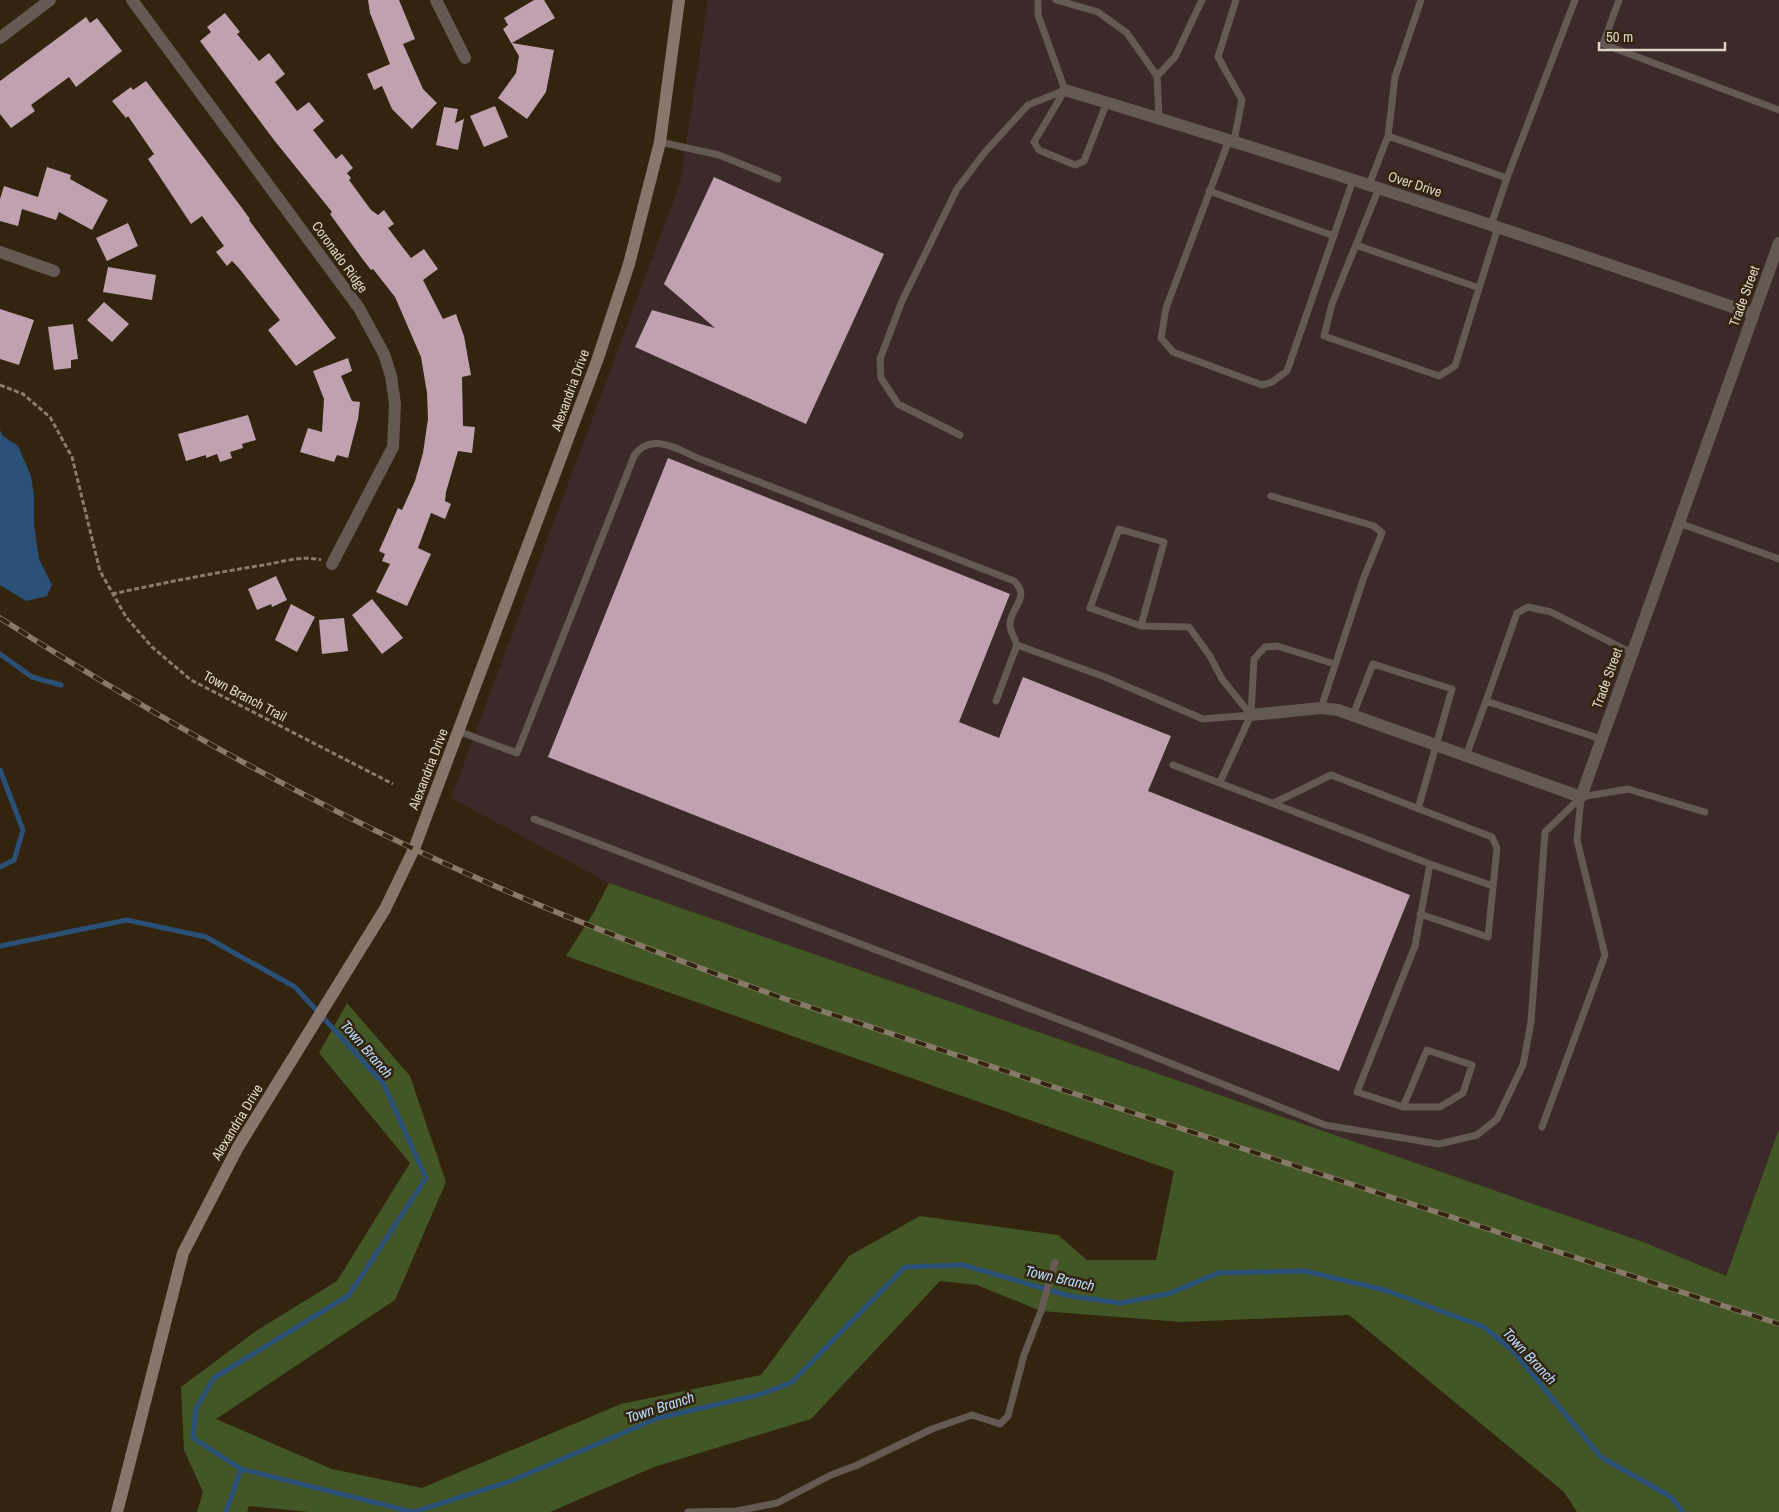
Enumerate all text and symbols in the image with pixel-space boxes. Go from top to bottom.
scale bar [1599,20,1725,52]
text: 50 m [1606,26,1633,47]
street label: Over Drive [1386,167,1444,201]
street label: Coronado Ridge [308,218,372,296]
street label: Trade Street [1725,263,1763,329]
street label: Alexandria Drive [547,347,593,434]
street label: Trade Street [1588,645,1626,711]
street label: Town Branch Trail [200,666,290,726]
street label: Alexandria Drive [404,726,452,813]
water label: Town Branch [336,1015,398,1083]
street label: Alexandria Drive [207,1081,267,1164]
water label: Town Branch [1023,1260,1097,1296]
water label: Town Branch [1498,1323,1562,1389]
water label: Town Branch [623,1386,697,1428]

